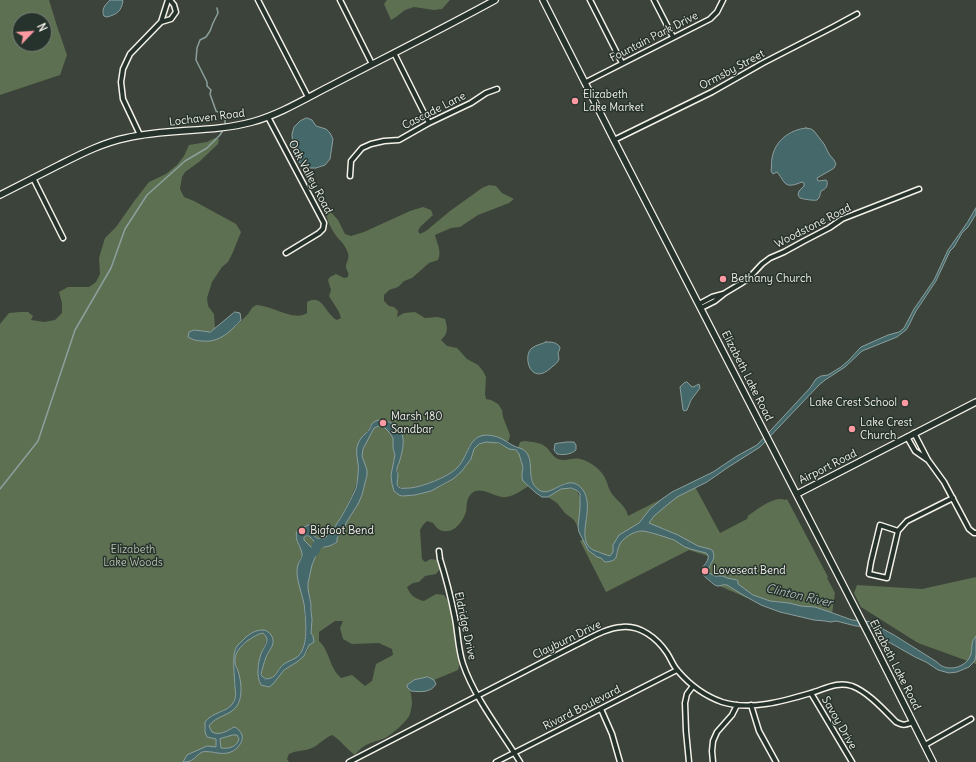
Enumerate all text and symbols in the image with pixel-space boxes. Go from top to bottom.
street label: Fountain Park Drive [608,9,700,65]
north arrow [12,12,52,52]
text: N [34,21,50,34]
street label: Ormsby Street [697,47,767,93]
place label: Elizabeth Lake Market [583,88,644,114]
street label: Cascade Lane [400,89,468,133]
marker: Elizabeth Lake Market [570,96,580,106]
street label: Lochaven Road [168,107,246,129]
street label: Oak Valley Road [285,138,335,216]
street label: Woodstone Road [773,201,853,251]
place label: Bethany Church [731,272,812,286]
marker: Bethany Church [718,274,728,284]
street label: Elizabeth Lake Road [719,329,775,423]
place label: Lake Crest School [809,396,897,410]
marker: Lake Crest School [900,398,910,408]
place label: Marsh 180 Sandbar [391,410,443,436]
place label: Lake Crest Church [860,416,912,442]
marker: Marsh 180 Sandbar [378,418,388,428]
marker: Lake Crest Church [847,424,857,434]
street label: Airport Road [797,447,859,487]
place label: Bigfoot Bend [310,524,374,538]
marker: Bigfoot Bend [297,526,307,536]
park label: Elizabeth Lake Woods [103,543,163,569]
place label: Loveseat Bend [713,564,786,578]
marker: Loveseat Bend [700,566,710,576]
water label: Clinton River [764,581,834,611]
street label: Eldridge Drive [451,591,479,661]
street label: Clayburn Drive [531,618,603,662]
street label: Elizabeth Lake Road [867,618,923,712]
street label: Rivard Boulevard [541,683,623,733]
street label: Savoy Drive [819,694,859,752]

